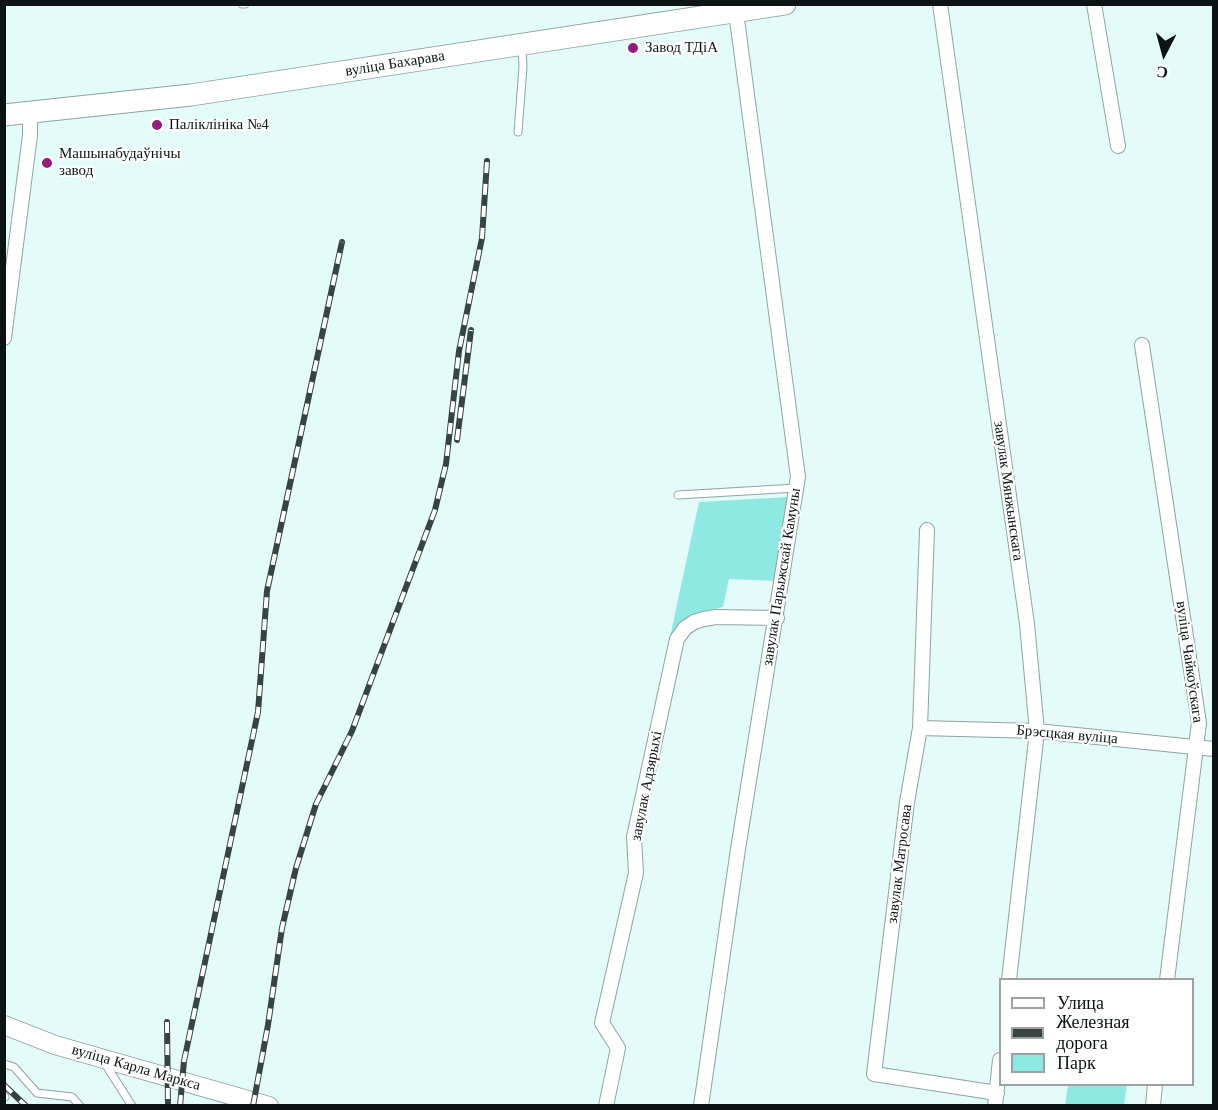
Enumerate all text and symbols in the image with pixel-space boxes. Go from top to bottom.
north arrow [1134,24,1194,84]
place label: Завод ТДіА [645,39,718,57]
marker: Завод ТДіА [626,41,640,55]
street label: вуліца Бахарава [344,47,446,81]
text: С [1155,63,1169,81]
place label: Паліклініка №4 [169,116,269,134]
marker: Паліклініка №4 [150,118,164,132]
place label: Машынабудаўнічы завод [59,145,181,180]
marker: Машынабудаўнічы завод [40,156,54,170]
street label: завулак Мянжынскага [989,420,1027,562]
street label: завулак Парыжскай Камуны [759,487,805,667]
street label: вуліца Чайкоўскага [1172,600,1206,724]
street label: Брэсцкая вуліца [1016,722,1118,748]
street label: завулак Адзярыхі [627,729,667,843]
street label: завулак Матросава [884,803,916,925]
legend [999,978,1194,1086]
text: Улица [1057,993,1104,1013]
text: Железная дорога [1056,1012,1130,1053]
street label: вуліца Карла Маркса [70,1041,202,1095]
text: Парк [1057,1053,1096,1073]

